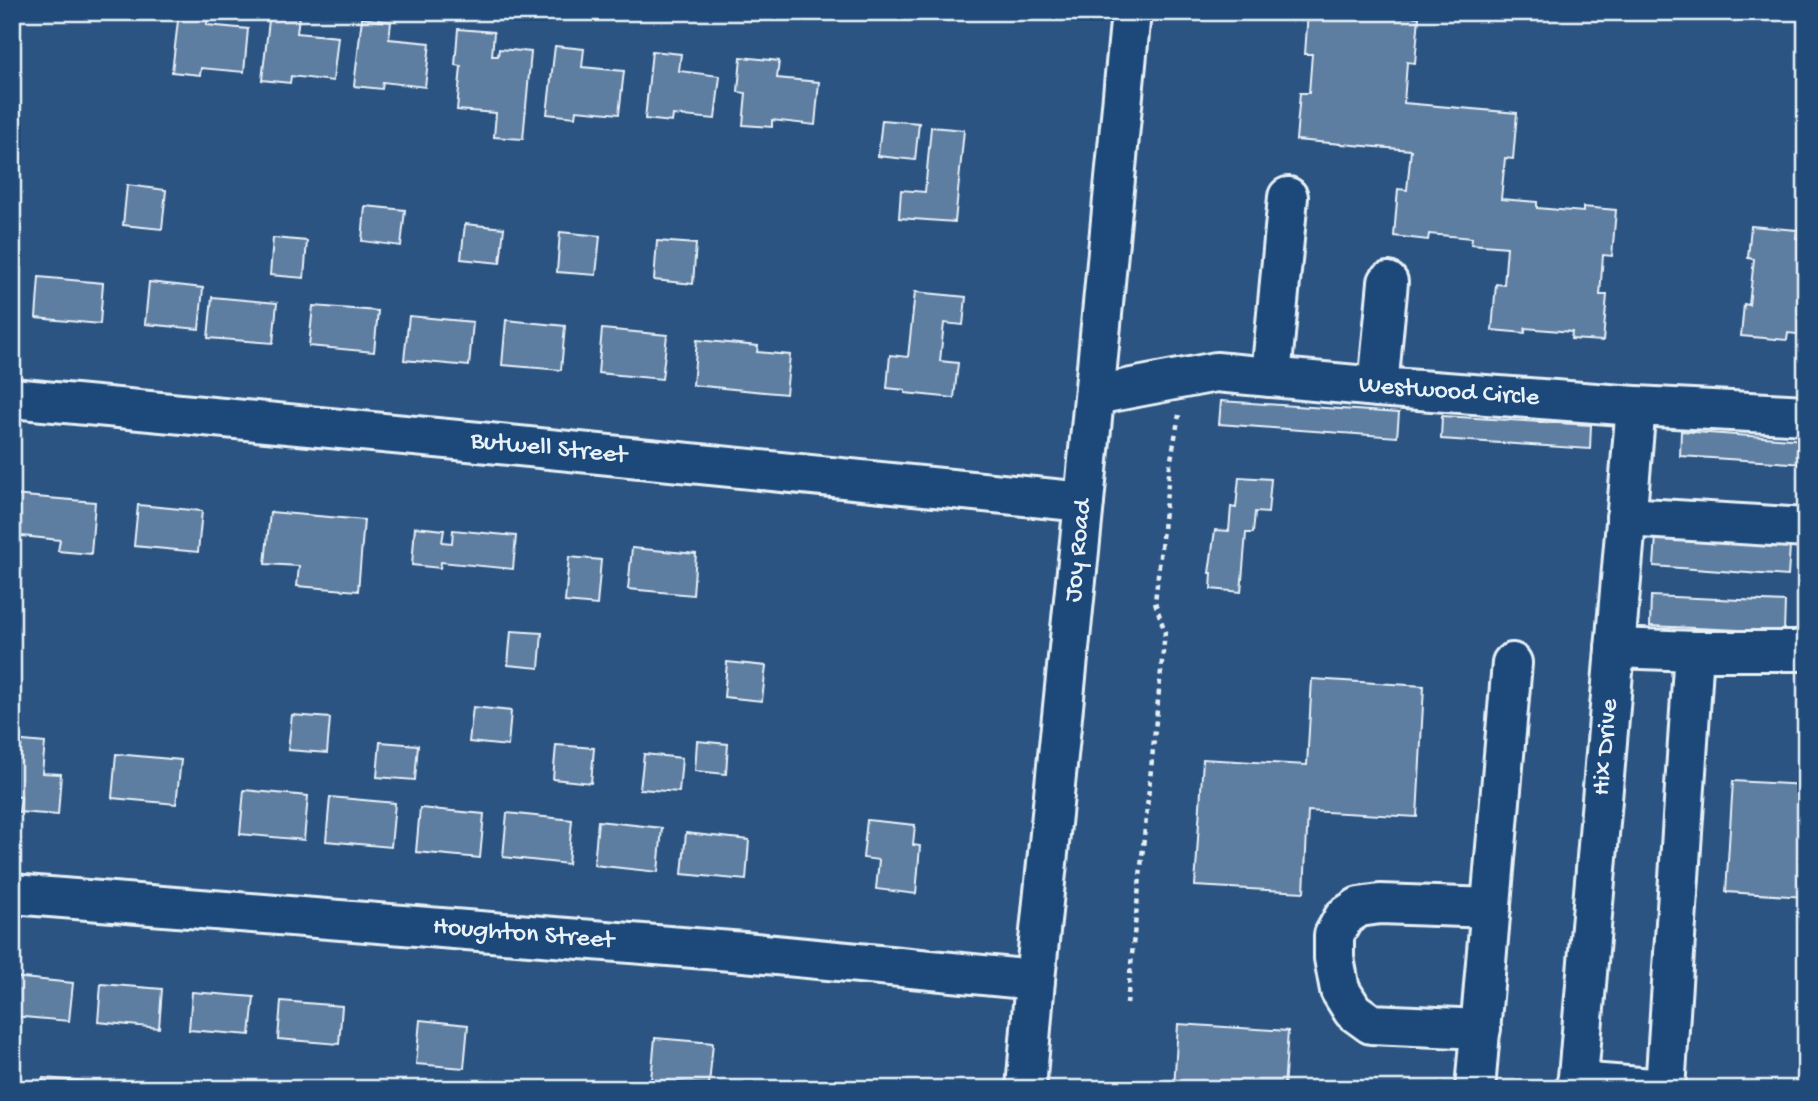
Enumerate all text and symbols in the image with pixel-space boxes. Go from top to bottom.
street label: Westwood Circle [1357,370,1541,414]
street label: Butwell Street [468,426,630,472]
street label: Joy Road [1058,496,1100,603]
street label: Hix Drive [1587,697,1626,797]
street label: Houghton Street [432,912,617,957]

